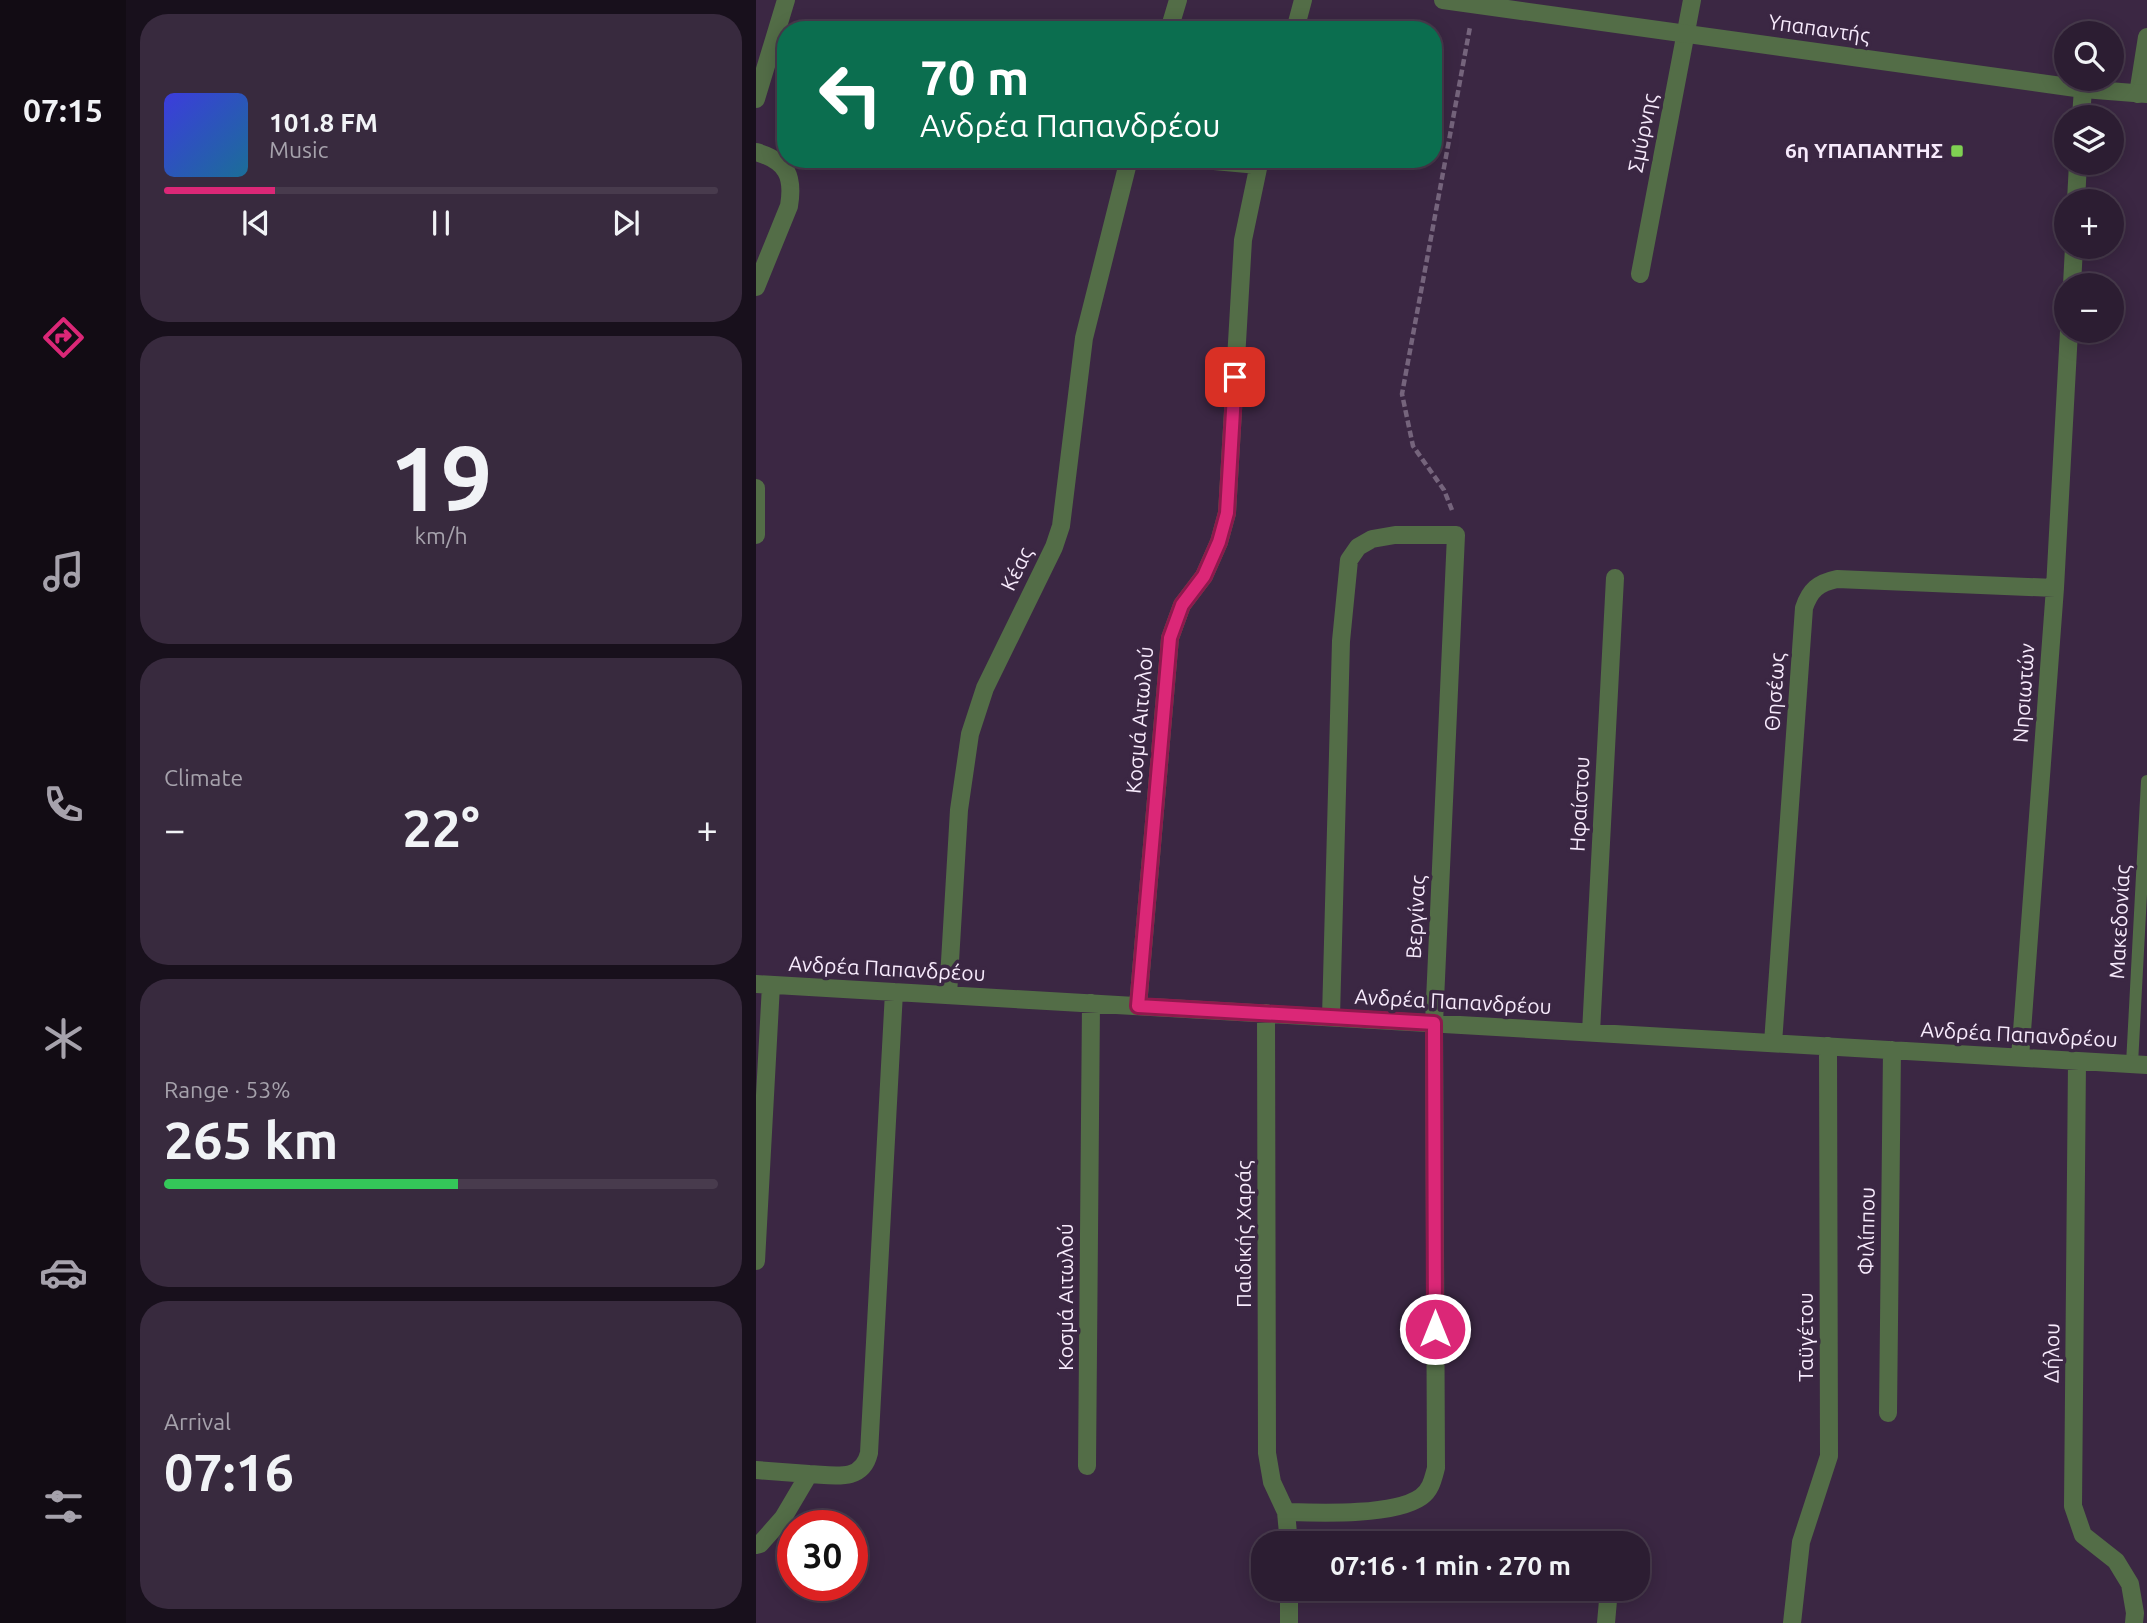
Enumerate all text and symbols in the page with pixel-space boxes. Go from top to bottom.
street label: Υπαπαντής [1767,9,1872,47]
map controls [2054,21,2124,343]
button: search [2054,21,2124,91]
icon: left [805,49,896,140]
text: 70 m [920,49,1029,104]
street label: Σμύρνης [1623,91,1662,174]
text: 07:15 [23,92,103,128]
button: layers [2054,105,2124,175]
text: Ανδρέα Παπανδρέου [920,107,1221,143]
text: 101.8 FM [269,108,378,137]
text: Music [269,137,328,162]
place label: 6η ΥΠΑΠΑΝΤΗΣ [1785,138,1943,162]
marker: 6η ΥΠΑΠΑΝΤΗΣ [1949,143,1965,159]
button: + [2054,189,2124,259]
icon: previous [237,204,275,242]
icon: pause [422,204,460,242]
icon: next [607,204,645,242]
button: − [2054,273,2124,343]
icon: directions [39,313,88,362]
pin [1205,347,1265,407]
icon: arrive [1216,358,1254,396]
text: 19 [390,426,492,528]
text: km/h [414,523,468,548]
street label: Κέας [995,542,1037,594]
icon: music [39,547,88,596]
street label: Νησιωτών [2008,642,2038,743]
street label: Κοσμά Αιτωλού [1121,645,1157,794]
street label: Θησέως [1759,651,1789,732]
street label: Ηφαίστου [1565,756,1593,852]
text: Climate [164,765,243,790]
icon: phone [39,780,88,829]
text: 22° [402,799,480,857]
text: − [164,808,185,850]
text: + [697,808,718,850]
street label: Μακεδονίας [2104,864,2134,980]
street label: Βεργίνας [1401,874,1429,959]
street label: Ανδρέα Παπανδρέου [788,951,986,985]
street label: Ανδρέα Παπανδρέου [1354,984,1552,1018]
icon: climate [39,1014,88,1063]
street label: Ανδρέα Παπανδρέου [1920,1017,2118,1051]
text: Range · 53% [164,1077,291,1102]
text: 265 km [164,1111,338,1169]
street label: Παιδικής Χαράς [1231,1160,1255,1308]
street label: Φιλίππου [1853,1187,1879,1275]
street label: Κοσμά Αιτωλού [1053,1223,1077,1371]
icon: car [39,1248,88,1297]
position arrow [1398,1292,1472,1366]
street label: Ταϋγέτου [1793,1292,1817,1382]
street label: Δήλου [2038,1323,2064,1383]
text: Arrival [164,1409,231,1434]
text: 07:16 [164,1443,294,1501]
icon: filters [39,1482,88,1531]
speed limit sign: 30 [777,1510,868,1601]
text: 07:16 · 1 min · 270 m [1330,1551,1571,1580]

